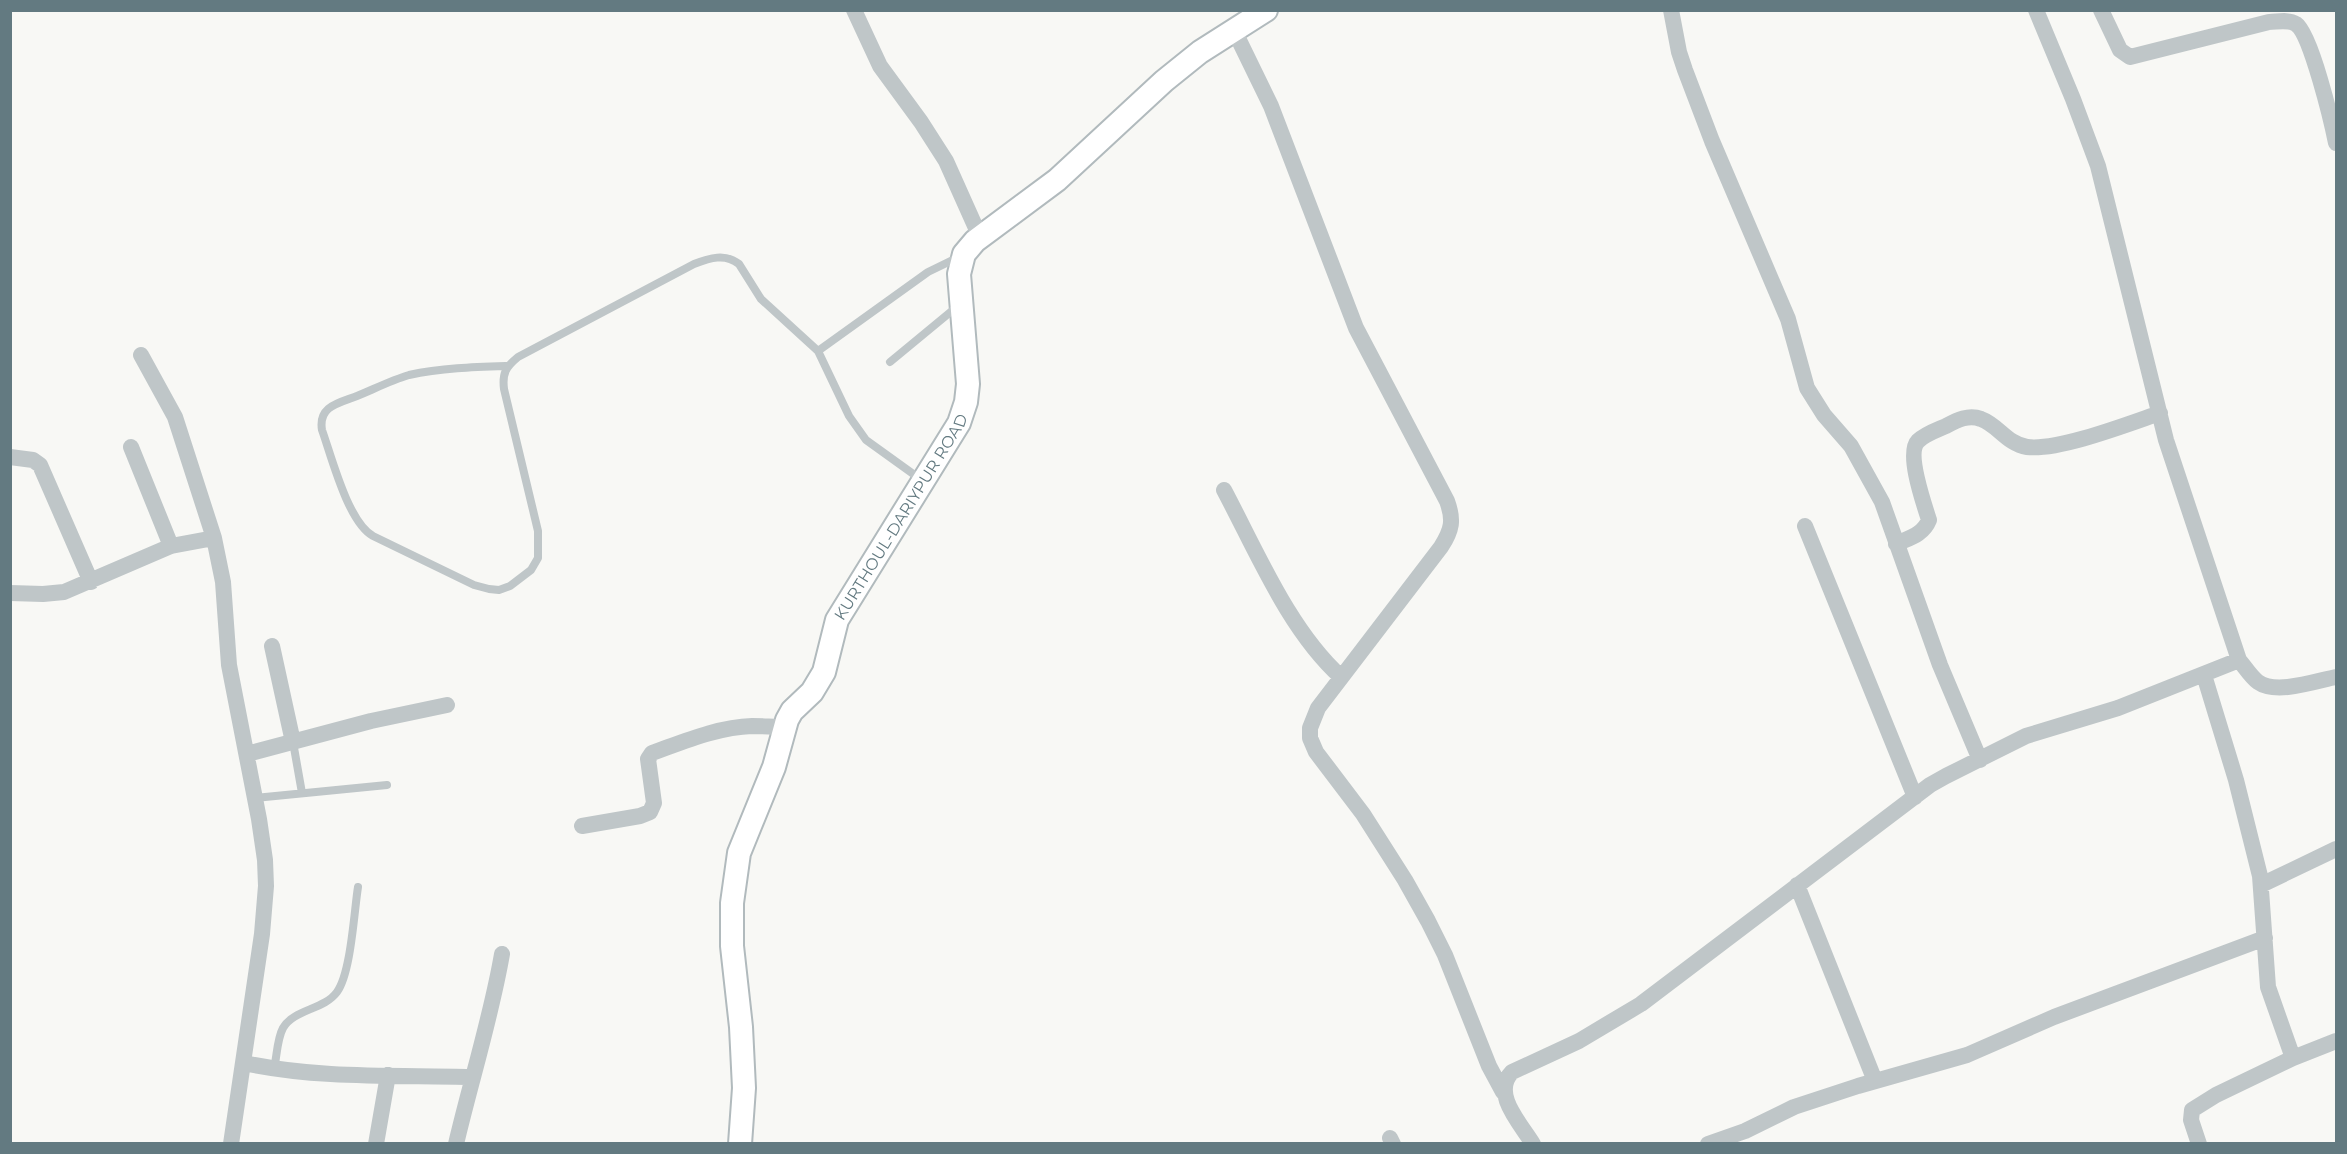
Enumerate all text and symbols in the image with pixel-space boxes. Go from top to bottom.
street label: KURTHOUL-DARIYPUR ROAD [830,411,971,624]

